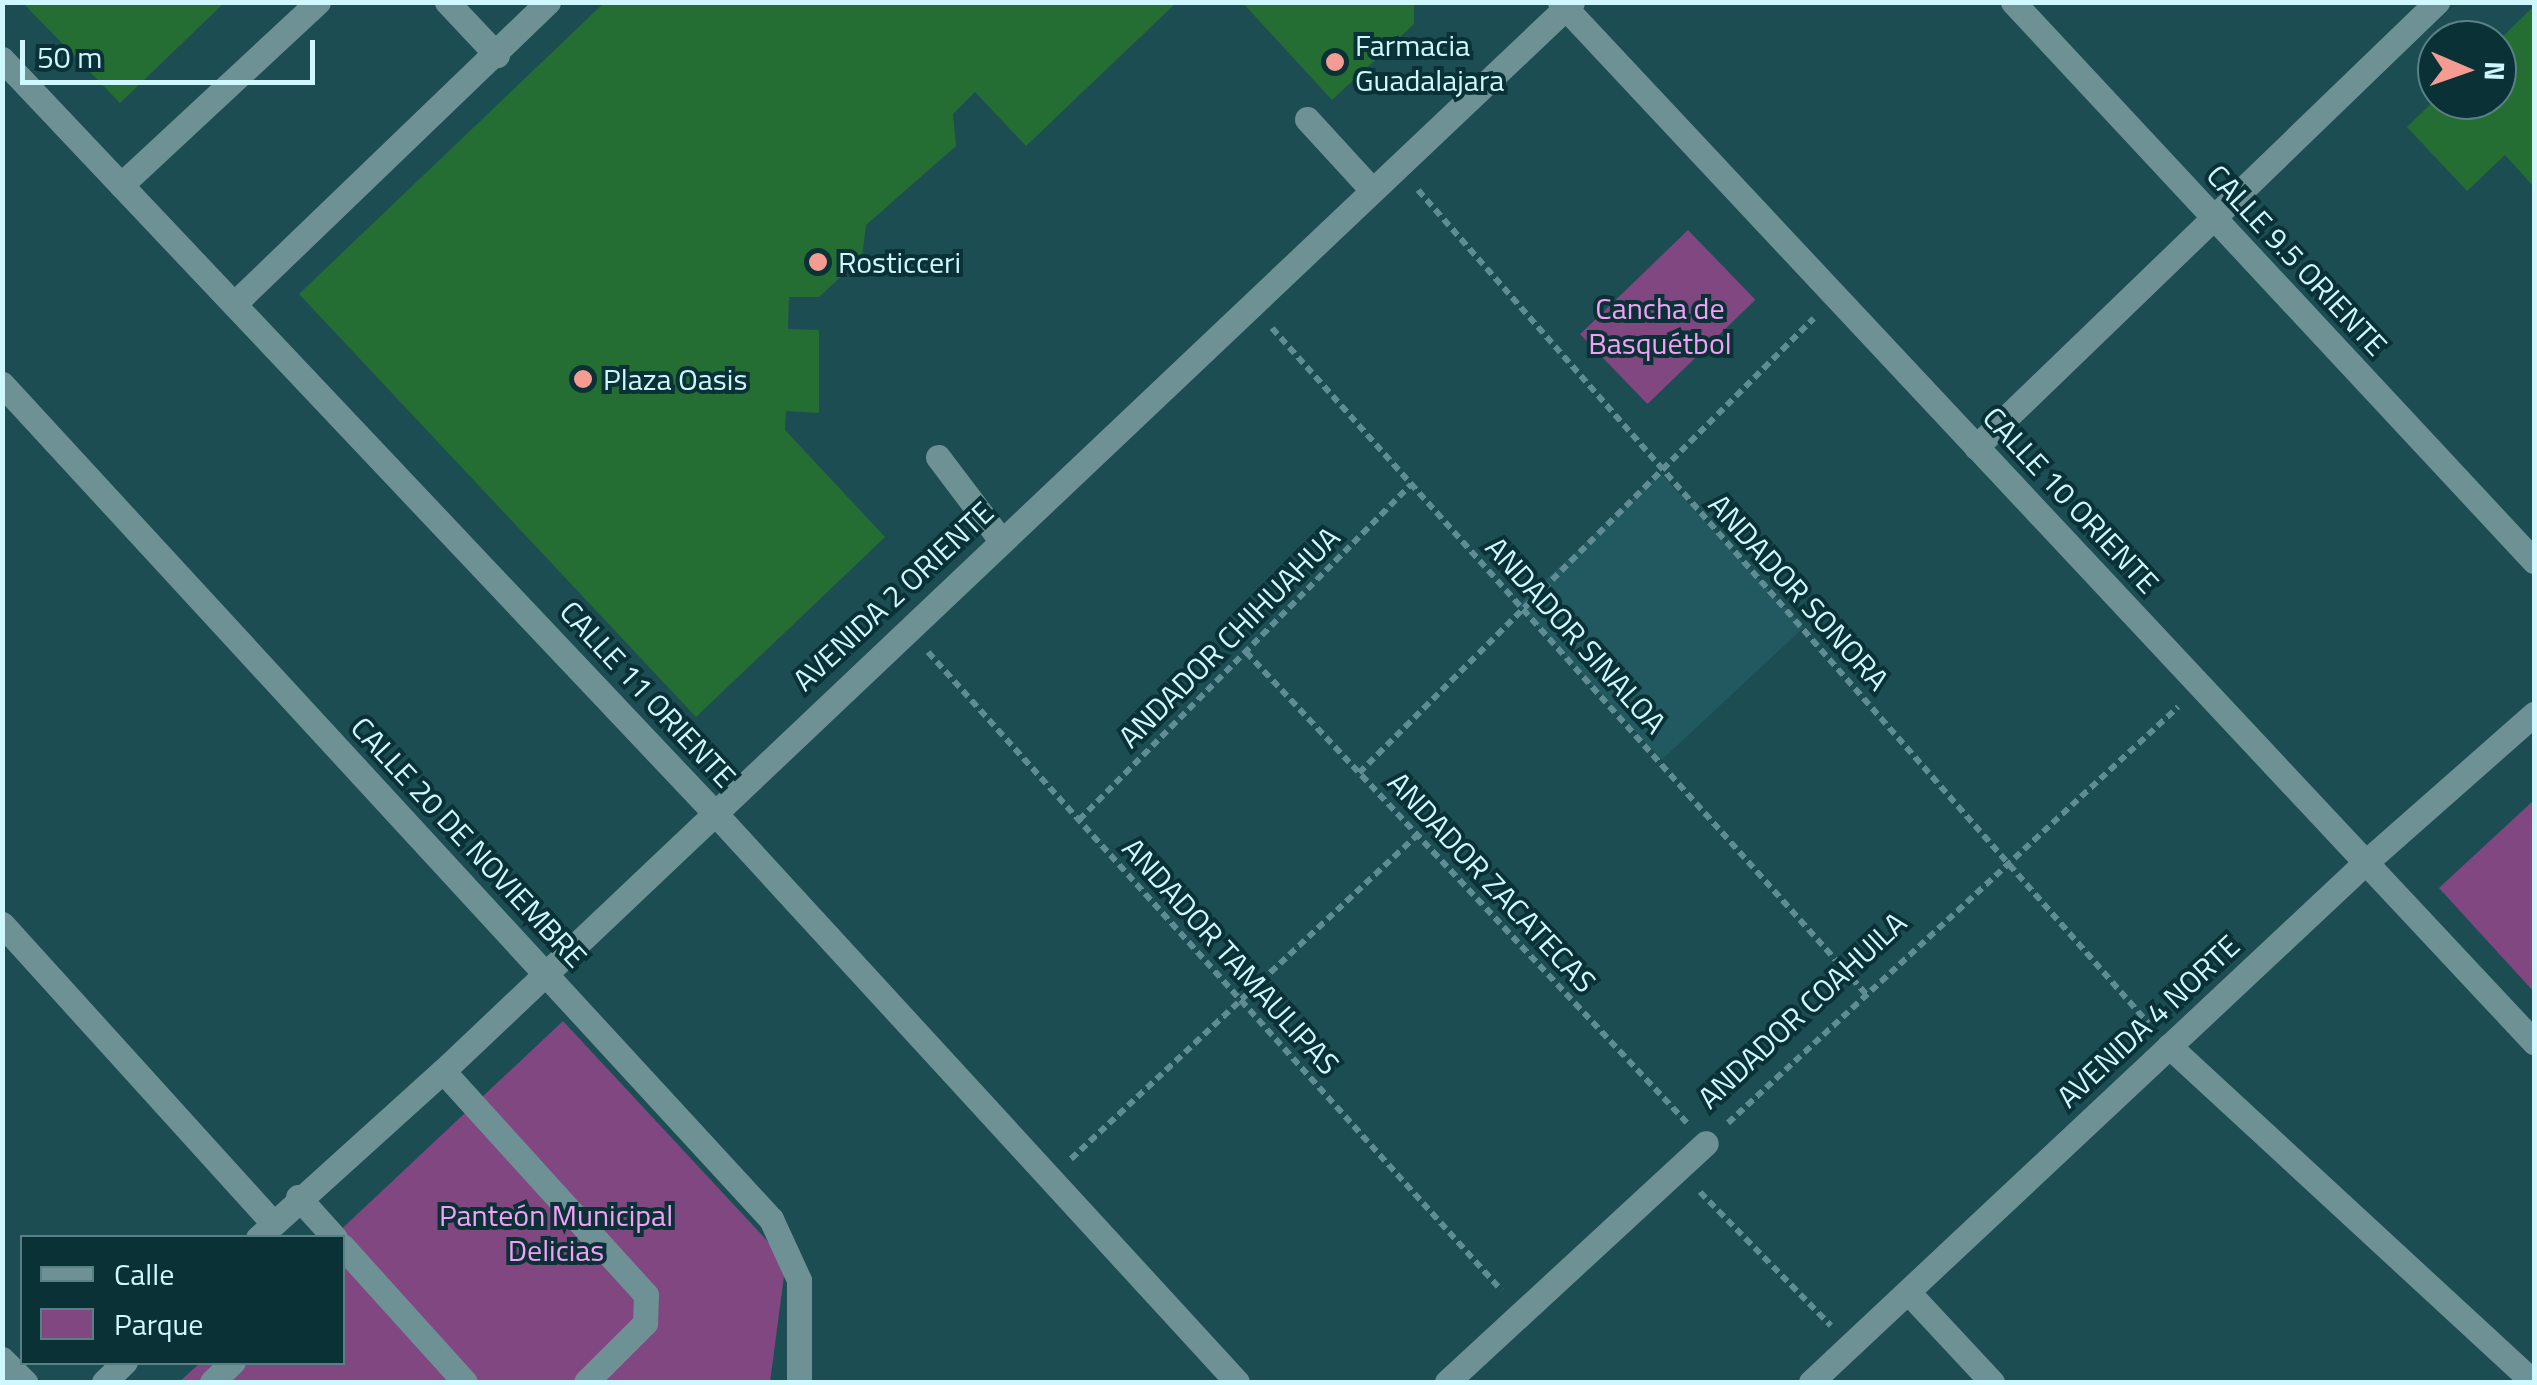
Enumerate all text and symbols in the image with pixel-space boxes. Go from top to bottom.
scale bar [25,20,320,82]
north arrow [2417,20,2517,120]
place label: Farmacia Guadalajara [1355,27,1504,98]
text: 50 m [37,34,102,80]
marker: Farmacia Guadalajara [1324,51,1346,73]
text: N [2474,61,2517,81]
street label: CALLE 9.5 ORIENTE [2199,157,2395,363]
place label: Rosticceri [838,244,961,280]
marker: Rosticceri [807,251,829,273]
park label: Cancha de Basquétbol [1588,290,1732,360]
place label: Plaza Oasis [603,361,747,397]
marker: Plaza Oasis [572,368,594,390]
street label: CALLE 10 ORIENTE [1976,400,2166,600]
street label: ANDADOR SONORA [1701,487,1897,697]
street label: AVENIDA 2 ORIENTE [785,494,1001,698]
street label: ANDADOR CHIHUAHUA [1111,519,1347,755]
street label: ANDADOR SINALOA [1478,529,1674,741]
street label: CALLE 11 ORIENTE [553,594,743,794]
street label: CALLE 20 DE NOVIEMBRE [344,710,594,974]
street label: ANDADOR ZACATECAS [1381,764,1603,1000]
street label: ANDADOR TAMAULIPAS [1115,830,1347,1082]
street label: ANDADOR COAHUILA [1690,904,1914,1116]
street label: AVENIDA 4 NORTE [2049,927,2247,1115]
park label: Panteón Municipal Delicias [439,1197,673,1268]
legend [20,1235,345,1365]
text: Calle [114,1251,174,1297]
text: Parque [114,1301,204,1347]

